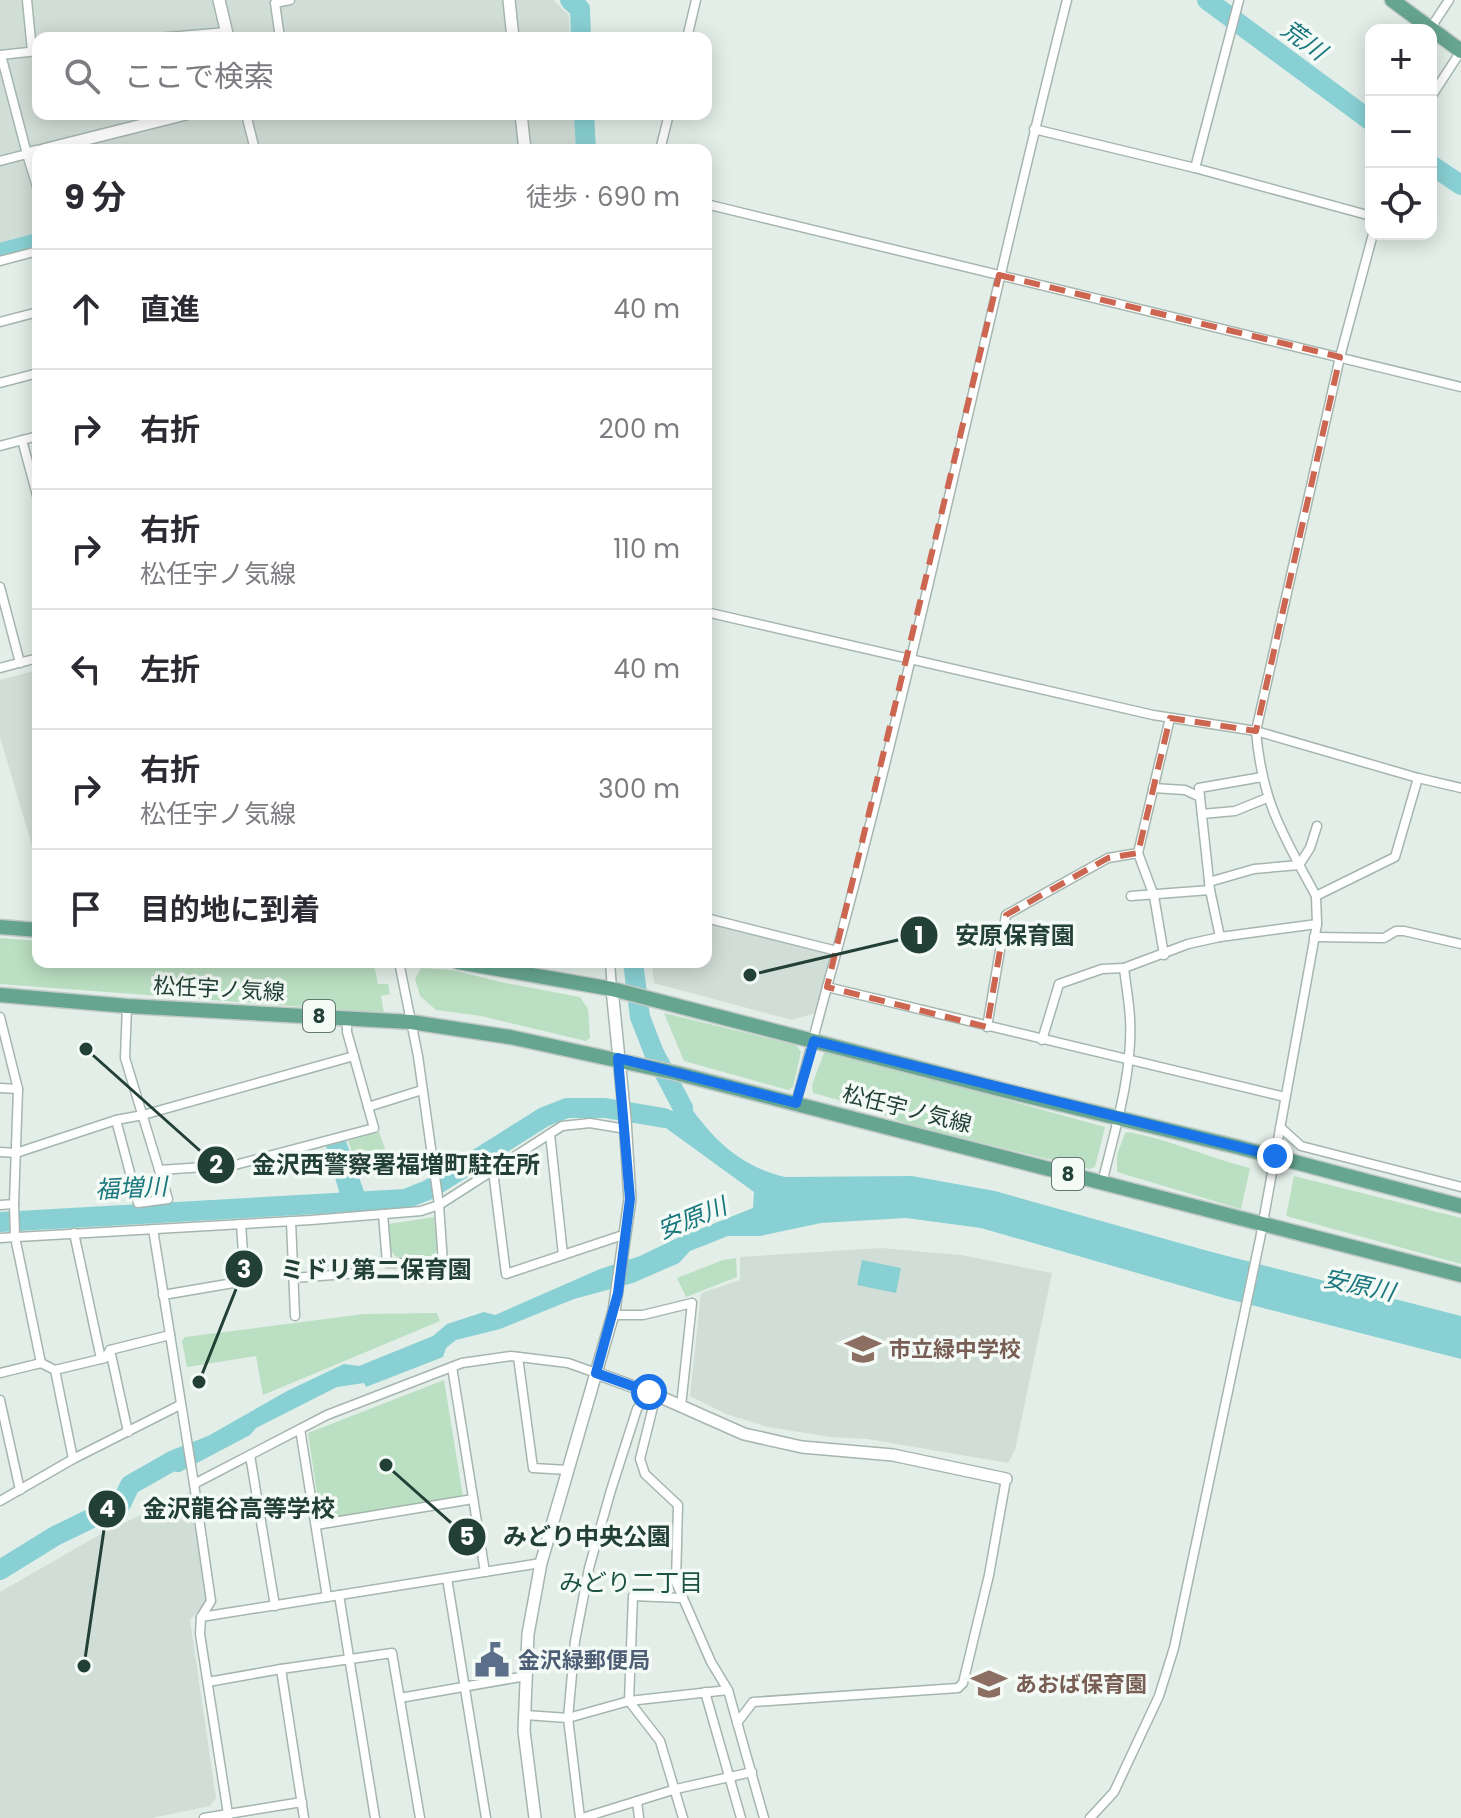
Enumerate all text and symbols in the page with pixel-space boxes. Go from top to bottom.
water label: 荒川 [1275,13,1336,69]
map controls [1365,24,1437,240]
button: + [1365,24,1437,96]
search box [32,32,712,120]
icon: search [60,54,104,98]
text: ここで検索 [124,55,274,98]
button: − [1365,96,1437,168]
button: locate [1365,168,1437,240]
text: 9 分 [64,173,126,221]
text: 徒歩 · 690 m [526,179,680,215]
icon: ahead [64,287,108,331]
text: 直進 [140,288,200,331]
text: 40 m [614,291,680,327]
icon: right [64,407,108,451]
text: 右折 [140,408,200,451]
text: 200 m [599,411,680,447]
text: 右折 [140,508,200,551]
icon: right [64,527,108,571]
text: 110 m [613,531,680,567]
text: 松任宇ノ気線 [140,556,296,592]
icon: left [64,647,108,691]
text: 左折 [140,648,200,691]
text: 40 m [614,651,680,687]
text: 右折 [140,748,200,791]
icon: right [64,767,108,811]
text: 300 m [598,771,680,807]
text: 松任宇ノ気線 [140,796,296,832]
icon: arrive [64,887,108,931]
text: 目的地に到着 [140,888,320,931]
callout: 安原保育園 [899,911,1091,959]
text: 1 [914,919,924,952]
text: 安原保育園 [955,919,1075,952]
street label: 松任宇ノ気線 [152,970,286,1008]
road number: 8 [303,1000,335,1032]
street label: 松任宇ノ気線 [839,1078,975,1140]
route end [1257,1138,1293,1174]
callout: 金沢西警察署福増町駐在所 [196,1141,556,1189]
text: 2 [209,1148,223,1181]
text: 金沢西警察署福増町駐在所 [252,1148,540,1181]
road number: 8 [1052,1158,1084,1190]
water label: 福増川 [94,1169,171,1206]
water label: 安原川 [652,1188,734,1247]
callout: ミドリ第二保育園 [224,1245,488,1293]
text: 3 [237,1253,251,1286]
text: ミドリ第二保育園 [280,1253,472,1286]
water label: 安原川 [1320,1261,1401,1309]
school or university icon: 市立緑中学校 [844,1330,882,1368]
place label: 市立緑中学校 [889,1334,1021,1365]
route start [631,1374,667,1410]
callout: 金沢龍谷高等学校 [87,1485,351,1533]
text: 4 [99,1492,115,1525]
text: 金沢龍谷高等学校 [143,1492,335,1525]
callout: みどり中央公園 [447,1513,687,1561]
text: 5 [459,1520,475,1553]
text: みどり中央公園 [503,1520,671,1553]
district label: みどり二丁目 [559,1566,703,1599]
public building icon: 金沢緑郵便局 [473,1641,511,1679]
place label: 金沢緑郵便局 [518,1645,650,1676]
school or university icon: あおば保育園 [970,1665,1008,1703]
place label: あおば保育園 [1015,1669,1147,1700]

